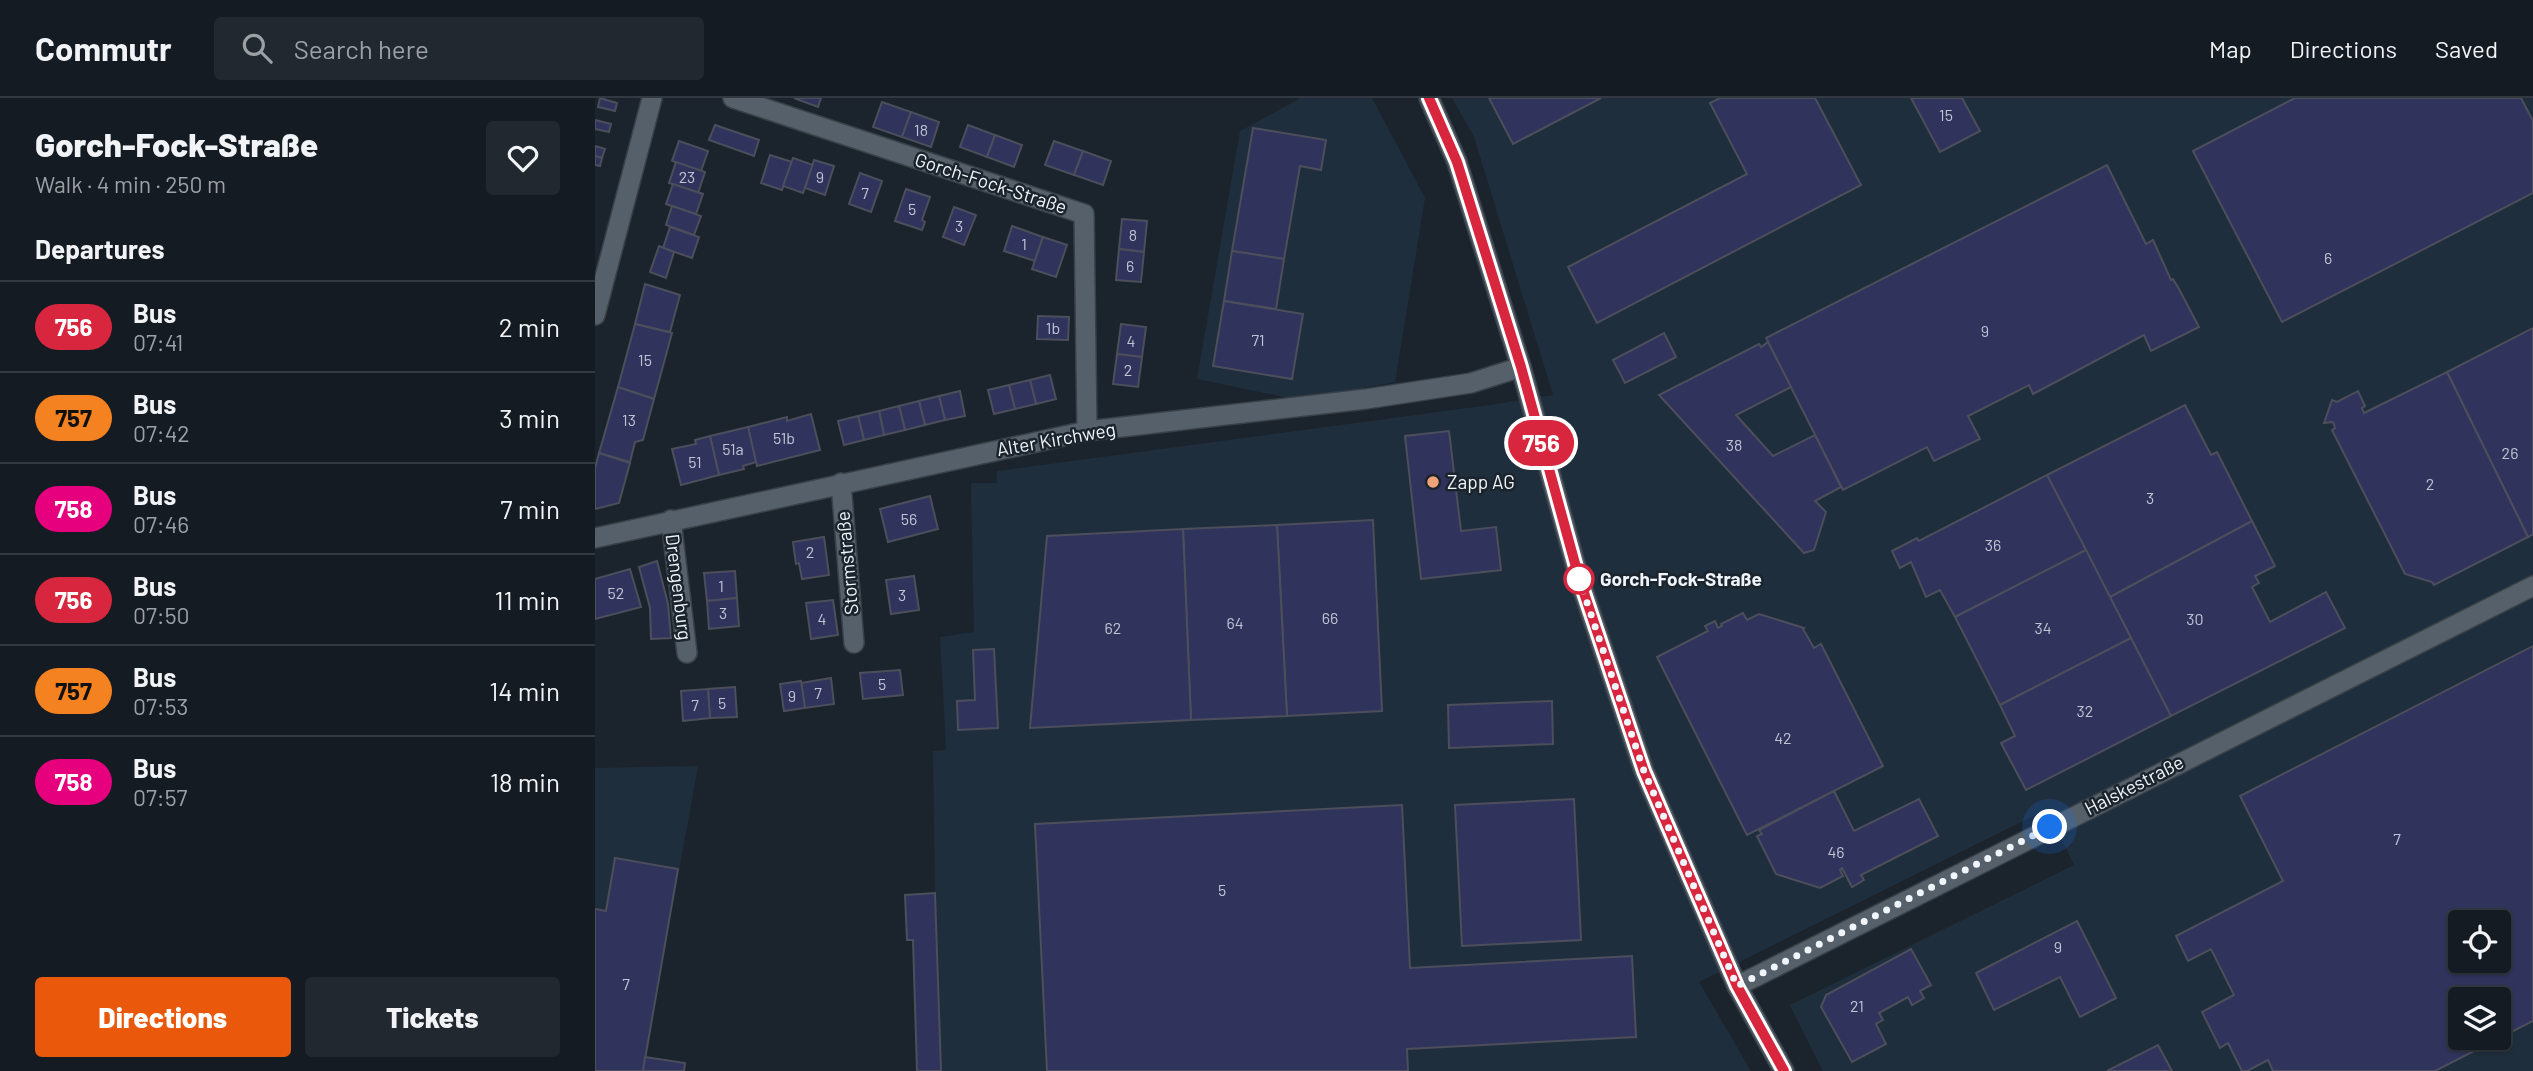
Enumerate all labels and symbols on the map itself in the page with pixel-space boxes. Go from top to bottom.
house number: 15 [1939,105,1953,124]
house number: 18 [914,120,928,139]
street label: Gorch-Fock-Straße [912,147,1070,218]
house number: 23 [679,167,695,186]
house number: 9 [816,167,824,186]
house number: 7 [861,183,869,202]
house number: 5 [908,199,916,218]
house number: 3 [955,216,963,235]
house number: 8 [1129,225,1137,244]
house number: 1 [1021,234,1027,253]
house number: 6 [2324,248,2332,267]
house number: 6 [1126,256,1134,275]
house number: 1b [1046,318,1060,337]
house number: 9 [1981,321,1989,340]
house number: 71 [1251,330,1265,349]
house number: 4 [1127,331,1135,350]
house number: 15 [638,350,652,369]
house number: 2 [1124,360,1132,379]
house number: 13 [622,410,636,429]
street label: Alter Kirchweg [995,417,1117,460]
line badge: 756 [1501,420,1581,466]
house number: 51b [773,428,795,447]
house number: 38 [1726,435,1742,454]
house number: 51a [722,439,744,458]
house number: 26 [2502,443,2518,462]
house number: 51 [688,452,702,471]
place label: Zapp AG [1447,470,1515,493]
marker: Zapp AG [1425,474,1441,490]
house number: 2 [2426,474,2434,493]
house number: 3 [2146,488,2154,507]
house number: 56 [901,509,917,528]
street label: Stormstraße [831,510,862,616]
street label: Drengenburg [662,533,697,641]
house number: 36 [1985,535,2001,554]
house number: 2 [806,542,814,561]
marker: Gorch-Fock-Straße [1564,564,1594,594]
place label: Gorch-Fock-Straße [1600,567,1762,590]
house number: 1 [718,576,724,595]
house number: 52 [608,583,624,602]
house number: 3 [898,585,906,604]
house number: 3 [719,603,727,622]
house number: 66 [1322,608,1338,627]
house number: 4 [818,609,826,628]
house number: 30 [2186,609,2204,628]
house number: 64 [1226,613,1244,632]
house number: 62 [1105,618,1121,637]
house number: 34 [2034,618,2052,637]
house number: 5 [878,674,886,693]
house number: 7 [814,683,822,702]
house number: 9 [788,686,796,705]
house number: 5 [718,693,726,712]
house number: 7 [691,695,699,714]
house number: 32 [2077,701,2093,720]
house number: 42 [1774,728,1792,747]
street label: Halskestraße [2080,750,2187,819]
your location [2032,809,2067,844]
house number: 7 [2393,829,2401,848]
house number: 46 [1827,842,1845,861]
house number: 5 [1218,880,1226,899]
house number: 9 [2054,937,2062,956]
house number: 7 [622,974,630,993]
house number: 21 [1850,996,1864,1015]

